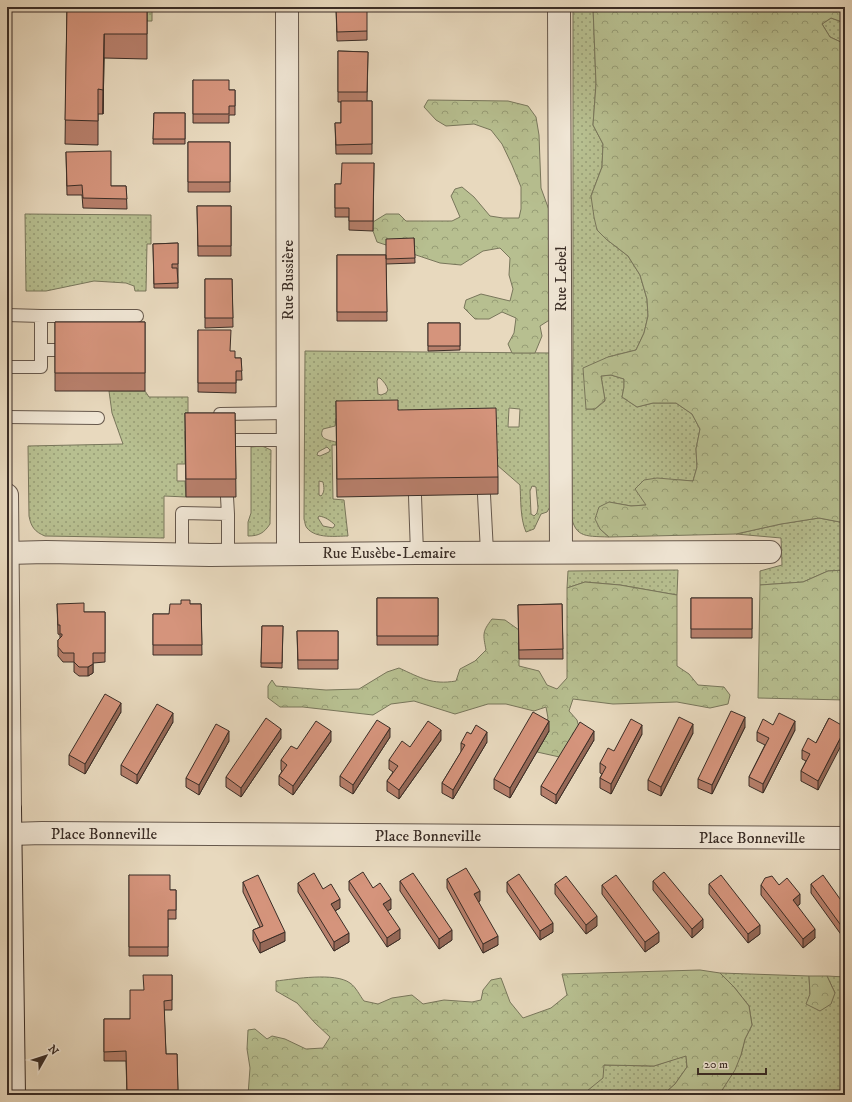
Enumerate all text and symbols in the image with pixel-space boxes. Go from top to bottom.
street label: Rue Bussière [278,239,298,320]
street label: Rue Lebel [551,246,571,312]
street label: Rue Eusèbe-Lemaire [322,543,456,563]
street label: Place Bonneville [51,824,158,844]
street label: Place Bonneville [375,826,482,846]
street label: Place Bonneville [699,828,806,848]
north arrow [26,1036,66,1076]
text: N [45,1042,61,1058]
scale bar [698,1050,766,1076]
text: 20 m [704,1057,728,1072]

